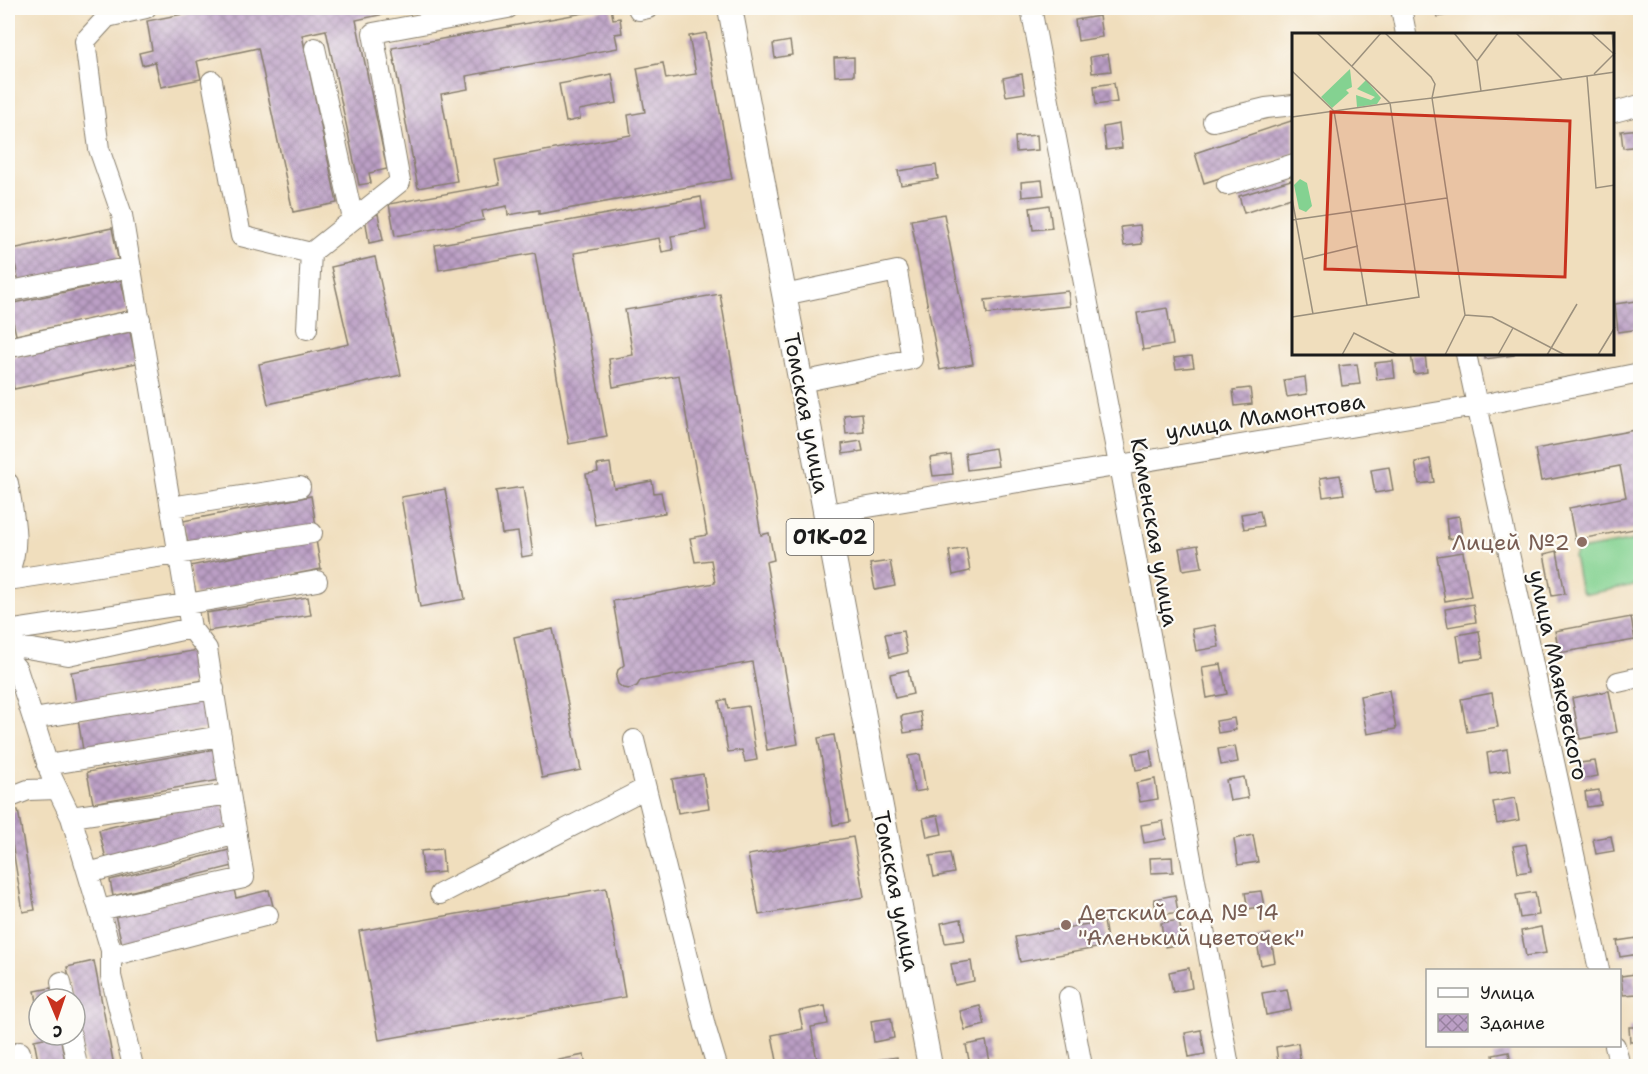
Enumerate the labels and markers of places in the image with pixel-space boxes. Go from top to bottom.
place label: Лицей №2 [1452,528,1570,557]
marker: Лицей №2 [1575,535,1589,549]
place label: Детский сад № 14 "Аленький цветочек" [1078,898,1304,952]
marker: Детский сад № 14 "Аленький цветочек" [1059,918,1073,932]

